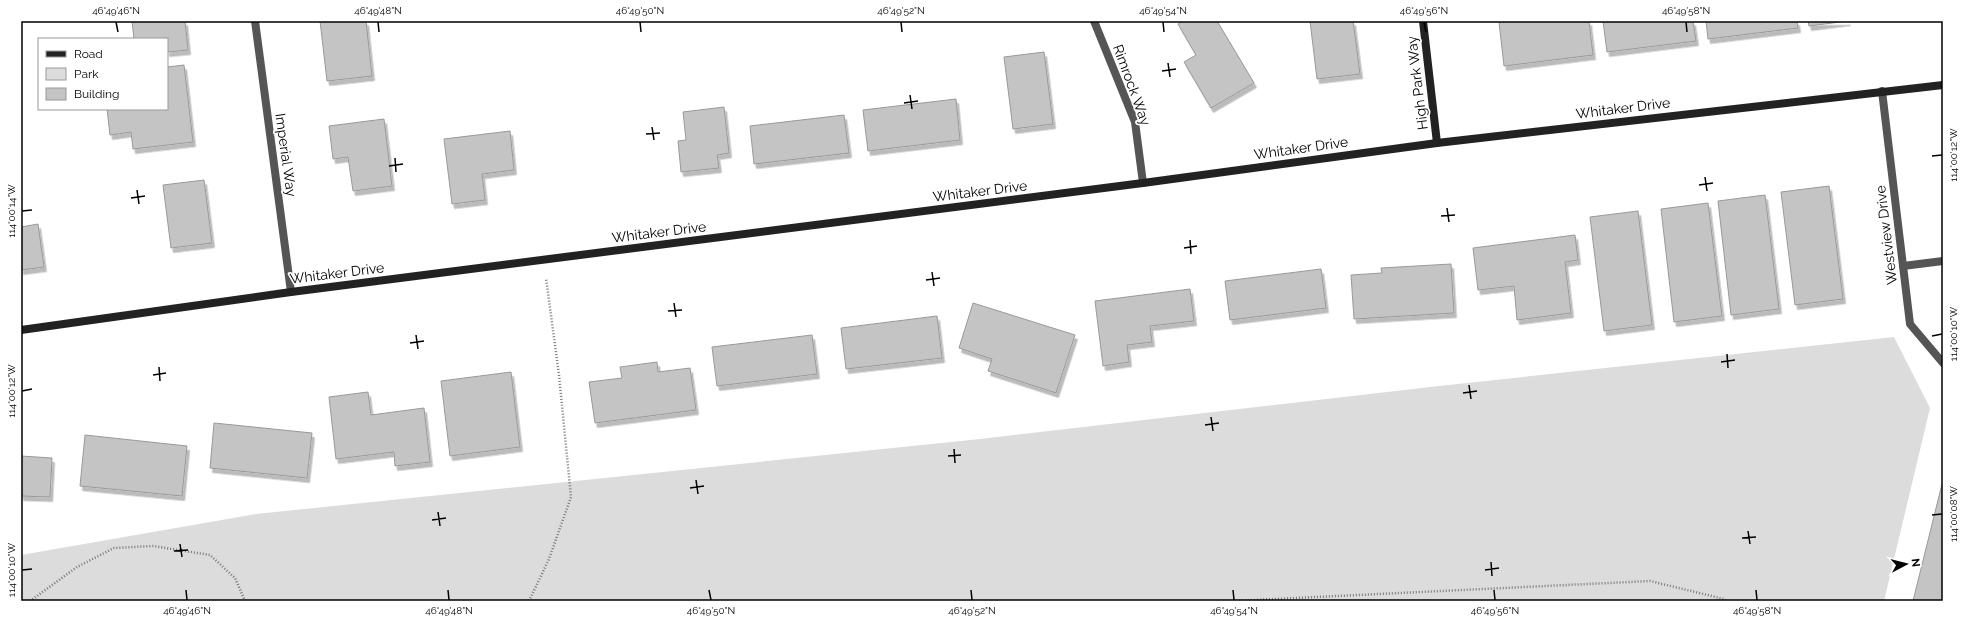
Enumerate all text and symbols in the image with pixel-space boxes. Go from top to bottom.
text: 46°49'46"N [92,5,140,16]
text: 46°49'48"N [354,5,402,16]
text: 46°49'50"N [616,5,664,16]
text: 46°49'52"N [877,5,925,16]
text: 46°49'54"N [1139,5,1187,16]
text: 46°49'56"N [1400,5,1448,16]
text: 46°49'58"N [1662,5,1710,16]
street label: High Park Way [1403,35,1431,131]
legend [38,38,168,110]
street label: Rimrock Way [1110,42,1154,128]
text: Road [74,47,103,61]
text: Park [74,67,99,81]
text: Building [74,87,120,101]
street label: Whitaker Drive [1575,94,1671,122]
street label: Imperial Way [272,112,300,198]
text: 114°00'12"W [1948,128,1959,182]
street label: Whitaker Drive [1253,133,1349,163]
street label: Whitaker Drive [932,177,1028,205]
text: 114°00'14"W [6,184,17,238]
street label: Westview Drive [1872,184,1900,286]
street label: Whitaker Drive [611,218,707,246]
street label: Whitaker Drive [289,259,385,287]
text: 114°00'10"W [1948,306,1959,361]
text: 114°00'12"W [6,364,17,418]
text: 114°00'08"W [1948,485,1959,542]
text: 114°00'10"W [6,542,17,597]
north arrow [1886,544,1926,584]
text: N [1908,558,1922,568]
text: 46°49'46"N [163,605,211,616]
text: 46°49'48"N [425,605,473,616]
text: 46°49'50"N [687,605,735,616]
text: 46°49'52"N [948,605,996,616]
text: 46°49'54"N [1210,605,1258,616]
text: 46°49'56"N [1471,605,1519,616]
text: 46°49'58"N [1733,605,1781,616]

